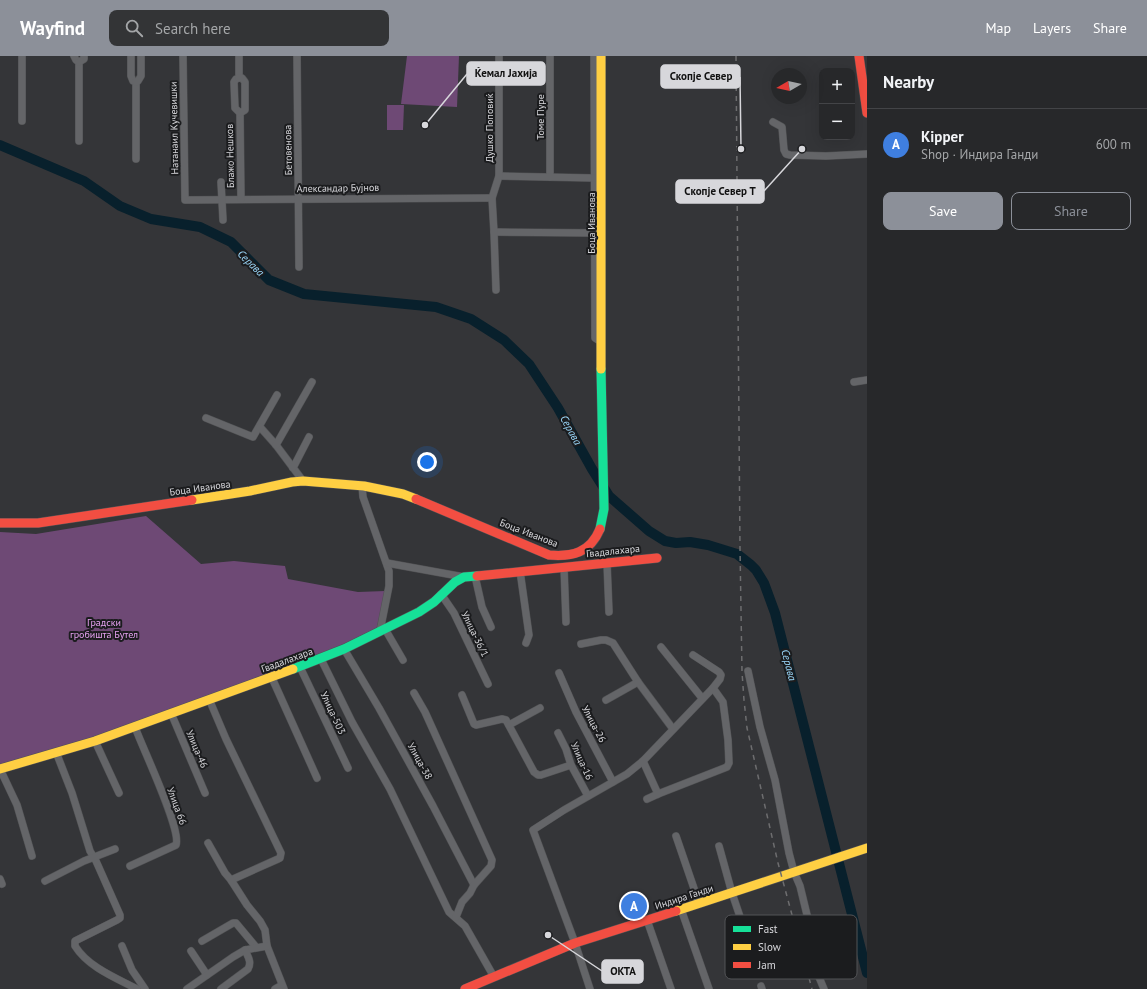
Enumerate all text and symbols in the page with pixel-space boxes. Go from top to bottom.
search box [109,10,389,46]
text: Wayfind [20,16,85,40]
icon: search [123,17,145,39]
text: Search here [155,19,231,38]
text: Map [985,19,1011,37]
text: Layers [1033,19,1071,37]
text: Share [1093,19,1127,37]
callout: Ќемал Јахија [467,62,545,85]
callout: Скопје Север [661,65,740,88]
text: Ќемал Јахија [475,66,537,80]
north arrow [771,68,807,104]
map controls [819,68,855,140]
button: + [819,68,855,104]
text: Скопје Север [670,69,732,83]
text: Nearby [883,71,934,93]
street label: Натанаил Кучевишки [167,81,181,175]
street label: Душко Поповиќ [483,93,496,163]
street label: Томе Пуре [534,94,547,140]
button: − [819,104,855,140]
street label: Блажо Нешков [223,124,237,188]
street label: Бетовенова [281,125,295,175]
text: Kipper [921,127,963,146]
text: A [892,136,900,153]
text: 600 m [1096,136,1131,153]
text: Shop · Индира Ганди [921,146,1038,163]
callout: Скопје Север Т [676,180,764,203]
street label: Александар Бујнов [297,181,379,195]
text: Скопје Север Т [684,184,756,198]
street label: Боца Иванова [585,192,598,254]
button: Save [883,192,1003,230]
button: Share [1011,192,1131,230]
water label: Серава [235,247,268,280]
water label: Серава [557,413,585,448]
your location [417,452,437,472]
street label: Боца Иванова [169,477,231,499]
street label: Боца Иванова [498,516,560,550]
street label: Гвадалахара [585,542,641,560]
street label: Улица-36/1 [458,609,492,659]
park label: Градски гробишта Бутел [70,616,138,641]
street label: Гвадалахара [259,645,315,675]
water label: Серава [778,648,800,683]
street label: Улица-503 [317,690,349,736]
street label: Улица-26 [579,703,609,745]
street label: Улица-46 [183,728,211,770]
street label: Улица-38 [405,740,435,782]
street label: Улица-16 [568,740,596,782]
street label: Улица 66 [164,785,190,827]
street label: Индира Ганди [653,881,715,913]
pin: A [621,891,647,921]
legend [725,915,857,979]
text: Fast [758,922,778,936]
text: Slow [758,940,781,954]
text: Jam [757,958,776,972]
callout: ОКТА [602,960,643,983]
text: ОКТА [610,964,636,978]

